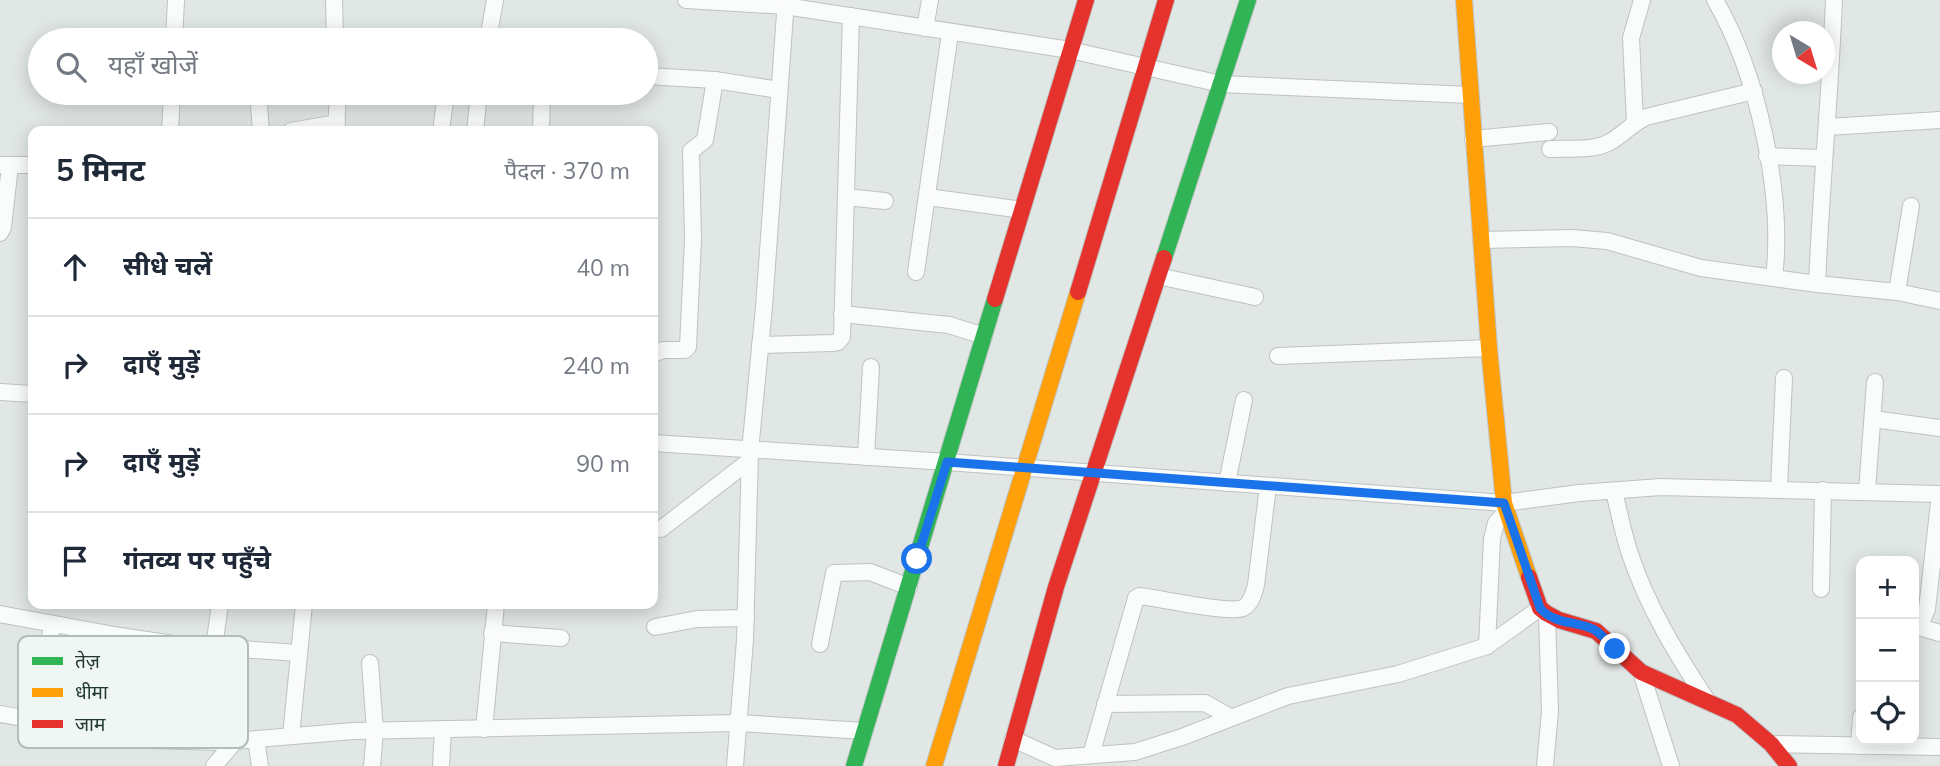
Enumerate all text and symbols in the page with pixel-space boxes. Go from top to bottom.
north arrow [1772,21,1835,84]
search box [28,28,658,105]
icon: search [52,48,90,86]
text: यहाँ खोजें [108,48,198,81]
text: 5 मिनट [56,151,145,189]
text: पैदल · 370 m [504,156,630,185]
icon: ahead [56,248,94,286]
text: सीधे चलें [123,249,212,282]
text: 40 m [576,253,630,282]
icon: right [56,346,94,384]
text: दाएँ मुड़ें [123,347,200,380]
text: 240 m [562,351,630,380]
icon: right [56,444,94,482]
text: दाएँ मुड़ें [123,445,200,478]
text: 90 m [576,449,630,478]
icon: arrive [56,542,94,580]
text: गंतव्य पर पहुँचे [123,543,271,576]
route start [901,543,932,574]
map controls [1856,556,1919,745]
button: + [1856,556,1919,619]
button: − [1856,619,1919,682]
route end [1599,633,1630,664]
legend [18,636,248,748]
text: तेज़ [75,649,101,673]
text: धीमा [75,680,109,704]
button: locate [1856,682,1919,745]
text: जाम [75,712,106,736]

